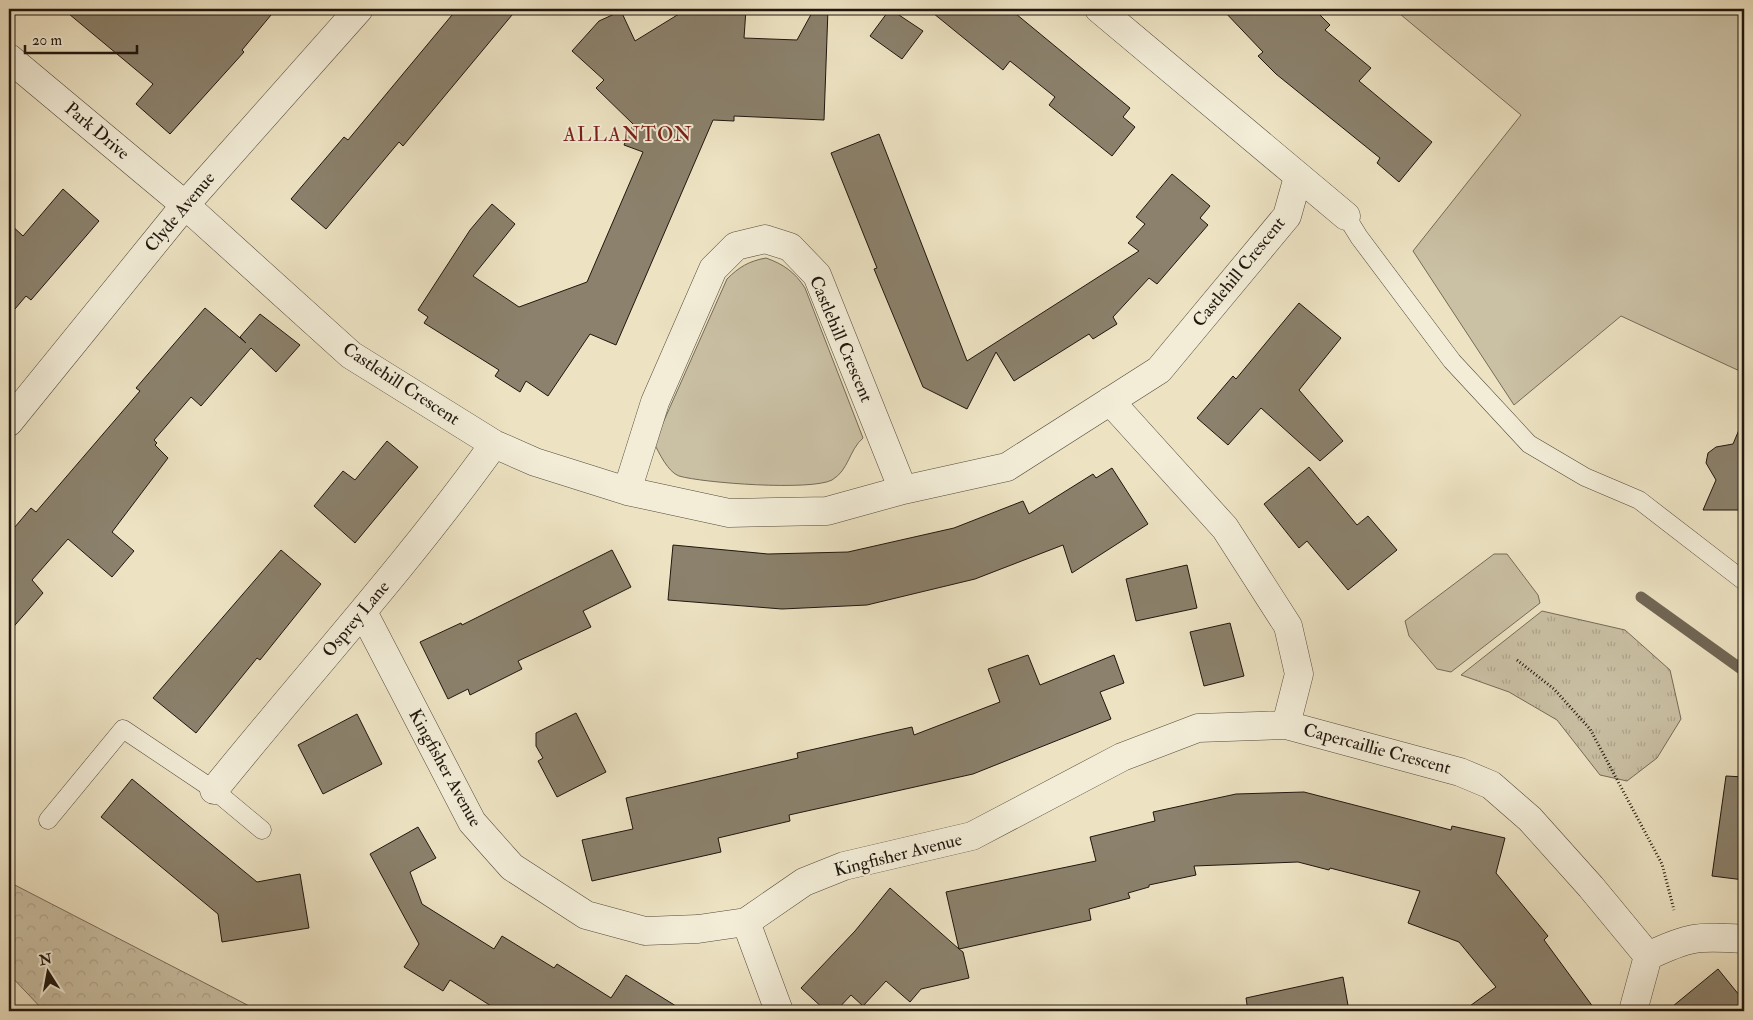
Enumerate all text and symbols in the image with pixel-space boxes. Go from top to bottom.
scale bar [25,22,138,54]
text: 20 m [32,31,62,50]
street label: Park Drive [60,97,135,165]
district label: ALLANTON [562,122,693,147]
street label: Clyde Avenue [140,167,221,257]
street label: Castlehill Crescent [1188,212,1291,332]
street label: Castlehill Crescent [804,272,878,406]
street label: Castlehill Crescent [338,338,464,430]
street label: Osprey Lane [317,576,395,662]
street label: Kingfisher Avenue [403,705,487,831]
street label: Capercaillie Crescent [1301,718,1453,780]
street label: Kingfisher Avenue [832,828,965,882]
north arrow [22,948,72,998]
text: N [37,950,54,969]

